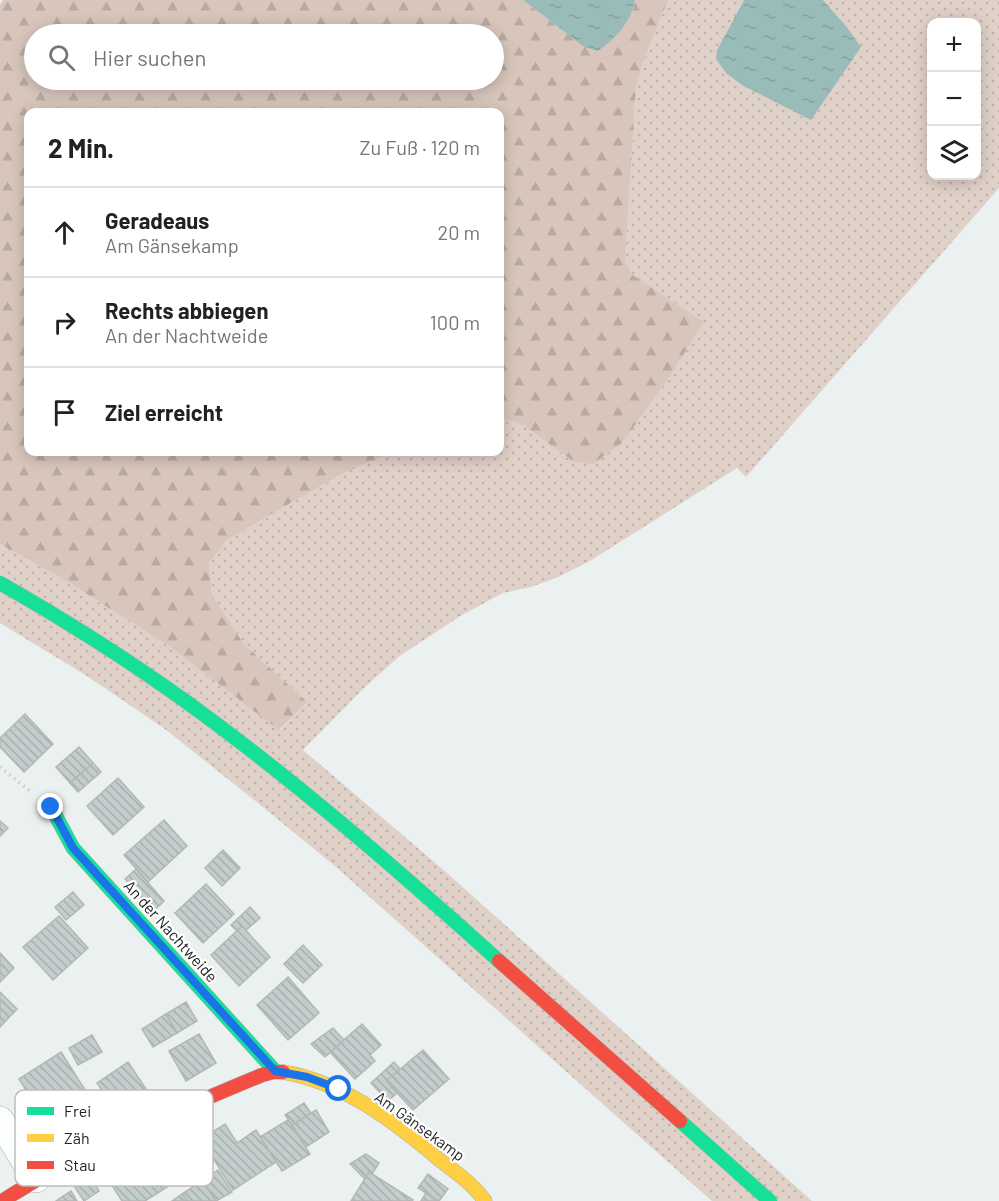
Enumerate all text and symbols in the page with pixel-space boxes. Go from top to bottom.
map controls [927,18,981,180]
button: + [927,18,981,72]
search box [24,24,504,90]
icon: search [45,41,78,74]
text: Hier suchen [93,44,206,70]
button: − [927,72,981,126]
button: layers [927,126,981,180]
text: 2 Min. [48,132,114,163]
text: Zu Fuß · 120 m [360,135,480,159]
text: Geradeaus [105,207,209,233]
icon: ahead [48,216,81,249]
text: 20 m [437,220,480,244]
text: Am Gänsekamp [105,233,239,257]
text: Rechts abbiegen [105,297,268,323]
icon: right [48,306,81,339]
text: 100 m [430,310,480,334]
text: An der Nachtweide [105,323,268,347]
icon: arrive [48,396,81,429]
text: Ziel erreicht [105,399,223,425]
route end [37,793,63,819]
street label: An der Nachtweide [121,876,222,986]
route start [325,1075,351,1101]
street label: Am Gänsekamp [371,1086,469,1165]
legend [15,1090,213,1186]
text: Frei [64,1101,91,1120]
text: Zäh [64,1128,90,1147]
text: Stau [64,1155,96,1174]

